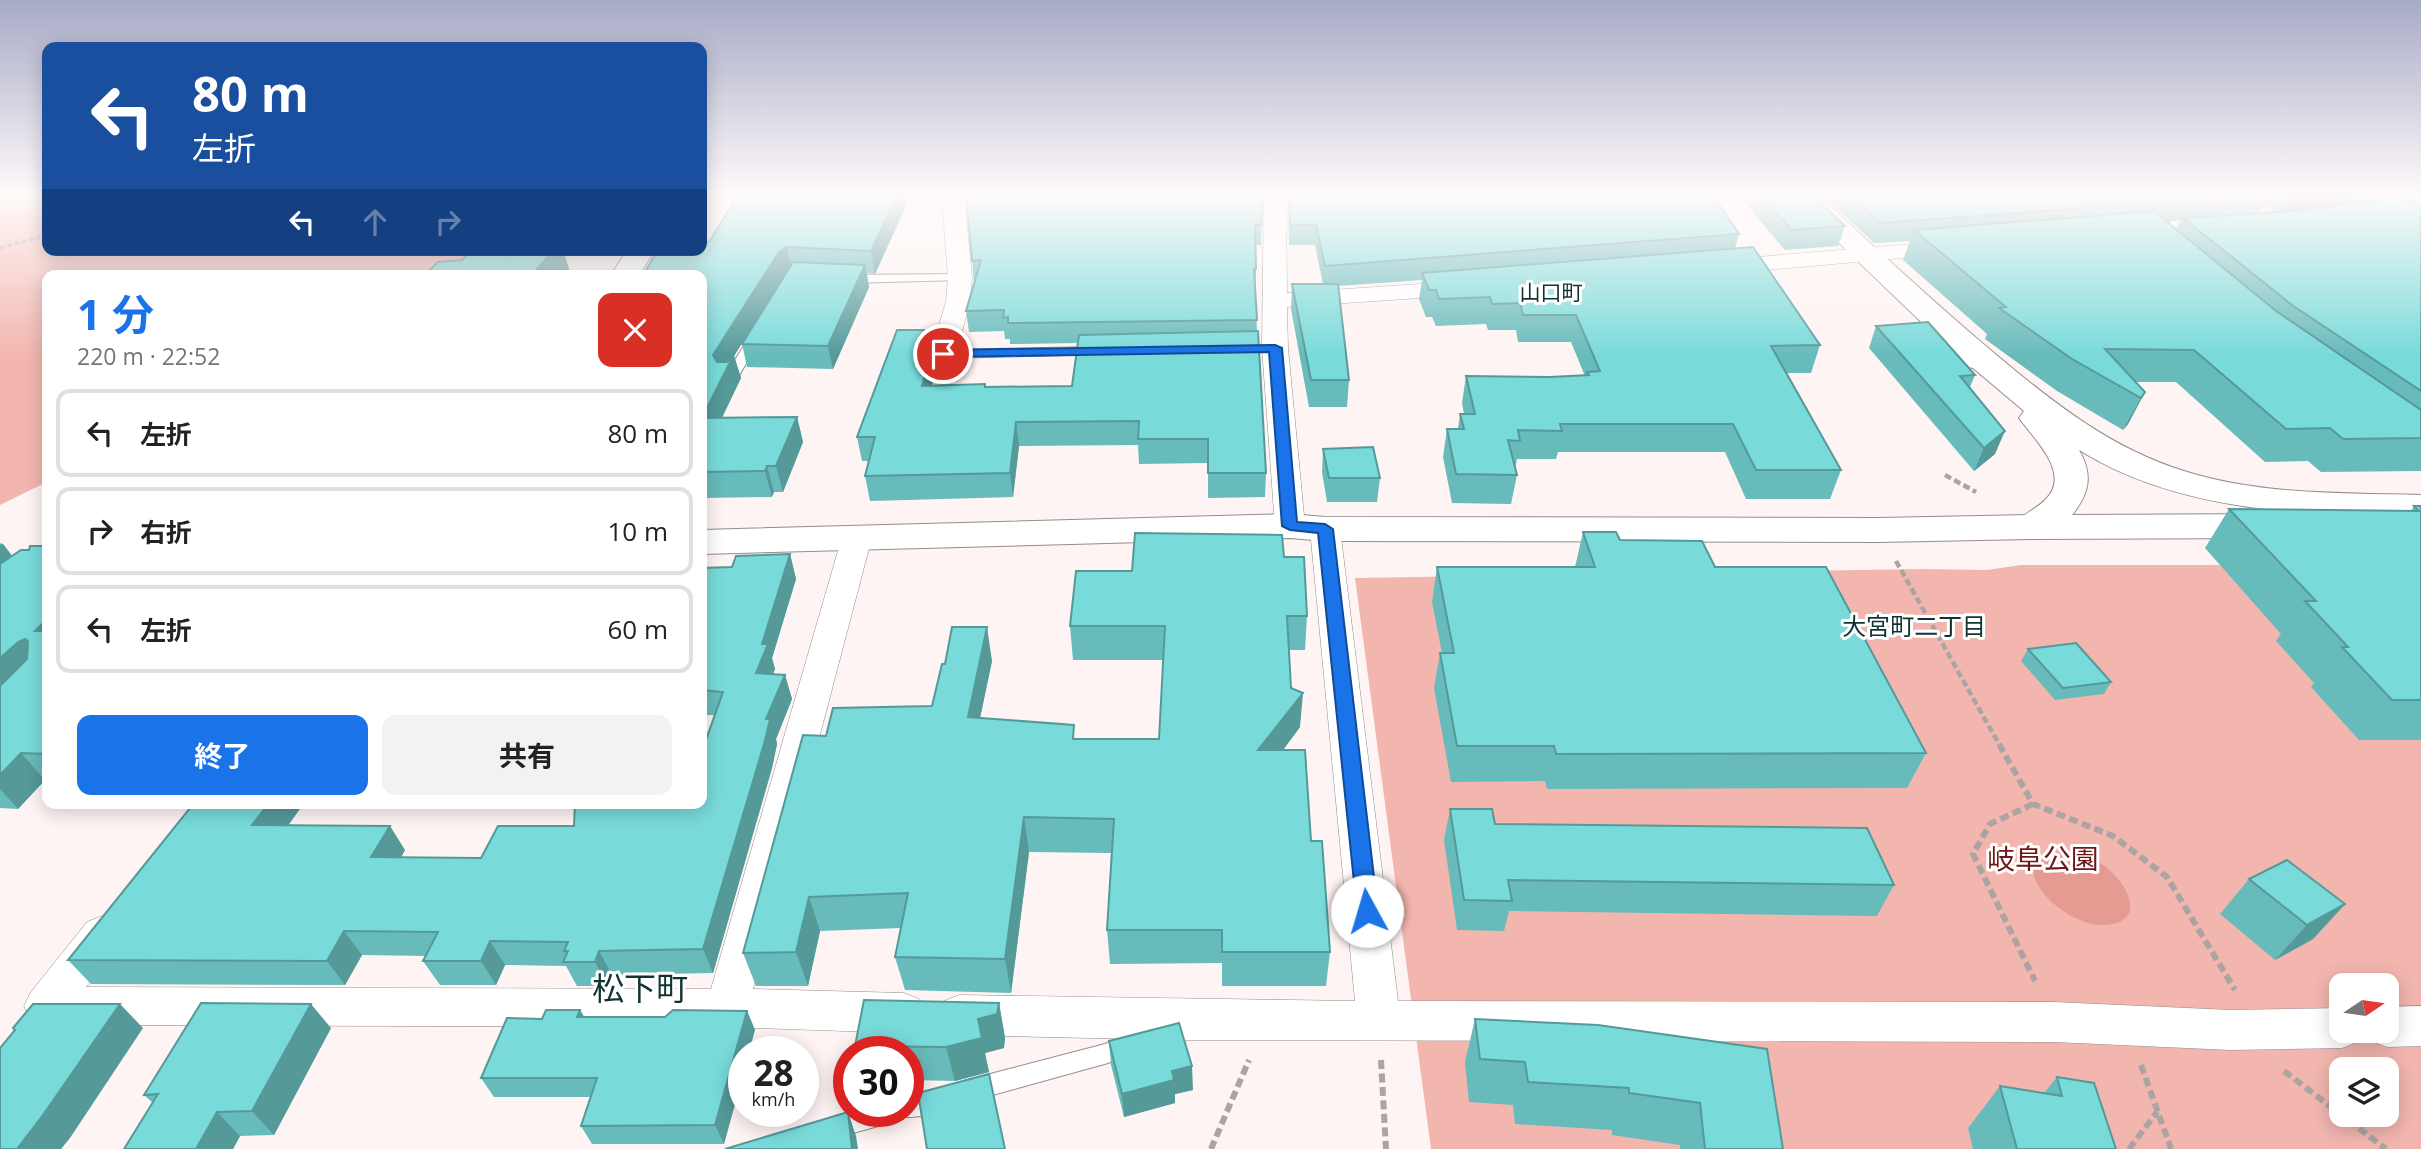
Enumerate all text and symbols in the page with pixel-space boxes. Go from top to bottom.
text: 80 m [192,60,309,126]
icon: left [77,70,168,161]
text: 左折 [192,126,256,169]
icon: left [283,203,321,241]
icon: ahead [356,203,394,241]
icon: right [429,203,467,241]
district label: 山口町 [1520,278,1583,306]
text: 1 分 [77,285,154,342]
button: close [598,293,672,367]
pin [913,324,973,384]
icon: arrive [924,335,962,373]
text: 220 m · 22:52 [77,340,220,372]
icon: left [81,414,119,452]
text: 80 m [607,415,668,451]
text: 左折 [140,416,192,452]
icon: right [81,512,119,550]
text: 10 m [607,513,668,549]
text: 右折 [140,514,192,550]
district label: 大宮町二丁目 [1842,609,1986,642]
icon: left [81,610,119,648]
text: 60 m [607,611,668,647]
text: 左折 [140,612,192,648]
button: 終了 [77,715,368,795]
button: 共有 [382,715,672,795]
park label: 岐阜公園 [1987,839,2099,877]
position arrow [1330,874,1404,948]
district label: 松下町 [592,966,688,1009]
north arrow [2329,973,2399,1043]
map controls [2329,973,2399,1127]
speed limit sign: 30 [833,1036,924,1127]
text: 28 [753,1049,794,1096]
button: layers [2329,1057,2399,1127]
text: km/h [752,1087,795,1111]

